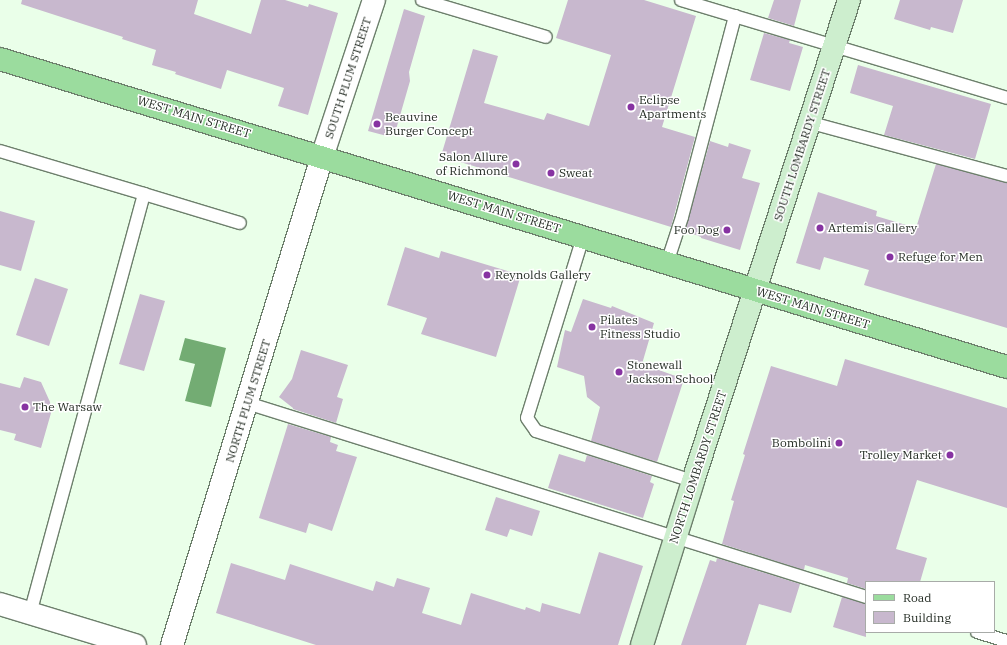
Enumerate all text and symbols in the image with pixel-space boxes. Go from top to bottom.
street label: SOUTH PLUM STREET [322,15,374,141]
street label: SOUTH LOMBARDY STREET [771,67,833,223]
street label: WEST MAIN STREET [136,93,252,141]
place label: Eclipse Apartments [639,93,706,121]
marker: Eclipse Apartments [626,102,636,112]
place label: Beauvine Burger Concept [385,110,473,138]
marker: Beauvine Burger Concept [372,119,382,129]
place label: Salon Allure of Richmond [436,150,508,178]
marker: Salon Allure of Richmond [511,159,521,169]
place label: Sweat [559,166,593,180]
marker: Sweat [546,168,556,178]
street label: WEST MAIN STREET [446,188,562,236]
place label: Artemis Gallery [828,221,917,235]
place label: Foo Dog [674,223,719,237]
marker: Artemis Gallery [815,223,825,233]
marker: Foo Dog [722,225,732,235]
place label: Refuge for Men [898,250,983,264]
marker: Refuge for Men [885,252,895,262]
place label: Reynolds Gallery [495,268,591,282]
marker: Reynolds Gallery [482,270,492,280]
street label: WEST MAIN STREET [755,284,871,332]
place label: Pilates Fitness Studio [600,313,680,341]
marker: Pilates Fitness Studio [587,322,597,332]
street label: NORTH PLUM STREET [222,338,274,464]
place label: Stonewall Jackson School [627,358,713,386]
marker: Stonewall Jackson School [614,367,624,377]
street label: NORTH LOMBARDY STREET [666,389,730,545]
place label: The Warsaw [33,400,102,414]
marker: The Warsaw [20,402,30,412]
place label: Bombolini [772,436,831,450]
marker: Bombolini [834,438,844,448]
place label: Trolley Market [860,448,942,462]
marker: Trolley Market [945,450,955,460]
legend [865,581,995,633]
text: Road [903,590,932,605]
text: Building [903,610,951,625]

